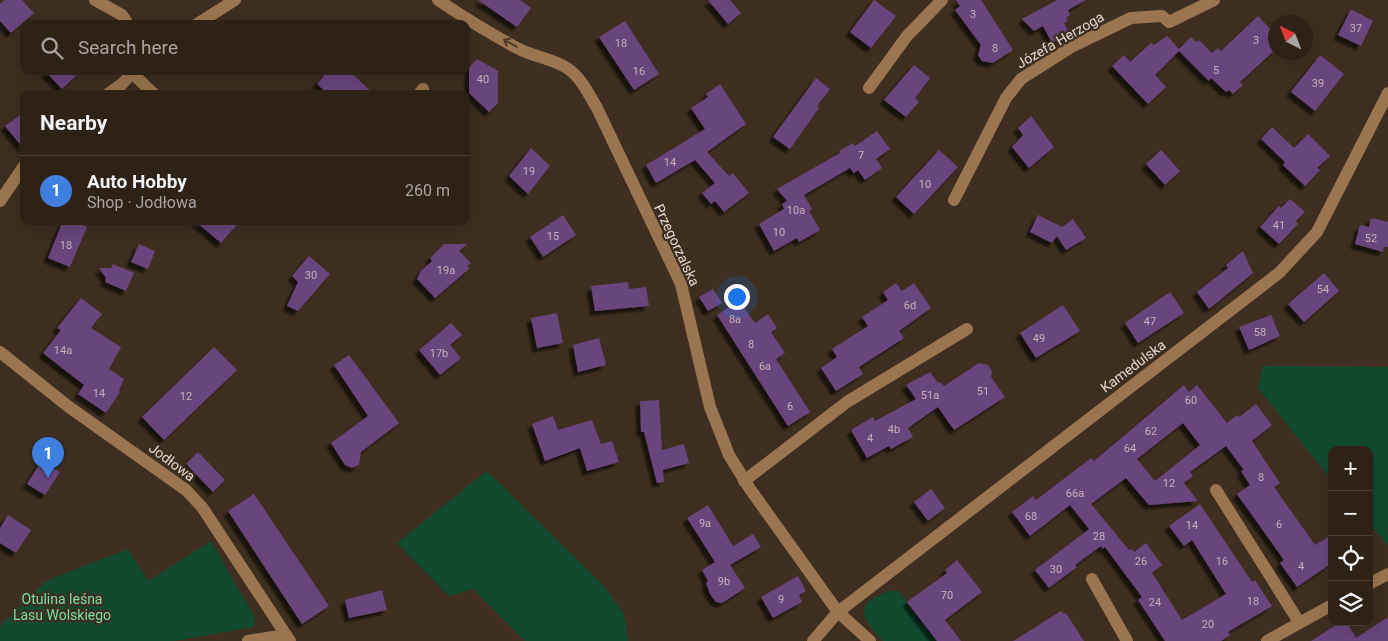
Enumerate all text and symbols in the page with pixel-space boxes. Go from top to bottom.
house number: 3 [970,8,976,21]
street label: Józefa Herzoga [1013,9,1107,71]
north arrow [1268,15,1313,60]
search box [20,20,470,75]
house number: 37 [1350,22,1362,35]
icon: search [38,34,66,62]
house number: 3 [1253,34,1259,47]
text: Search here [78,36,178,59]
house number: 18 [615,37,627,50]
one-way arrow [503,38,517,48]
house number: 8 [992,42,998,55]
house number: 5 [1213,64,1219,77]
house number: 16 [633,65,645,78]
house number: 40 [477,73,489,86]
house number: 39 [1312,77,1324,90]
text: Nearby [40,111,107,135]
house number: 7 [858,149,864,162]
house number: 14 [664,156,676,169]
house number: 19 [523,165,535,178]
text: Auto Hobby [87,170,187,193]
house number: 10 [919,178,931,191]
text: 1 [51,181,61,200]
text: 260 m [405,181,450,200]
text: Shop · Jodłowa [87,193,197,212]
street label: Przegorzalska [651,202,703,288]
house number: 10a [787,204,805,217]
house number: 41 [1273,219,1285,232]
house number: 10 [773,226,785,239]
house number: 15 [547,230,559,243]
house number: 52 [1365,232,1377,245]
house number: 18 [60,239,72,252]
house number: 19a [437,264,455,277]
house number: 30 [305,269,317,282]
house number: 54 [1317,283,1329,296]
your location [724,284,750,310]
house number: 6d [904,299,916,312]
house number: 8a [729,313,741,326]
house number: 47 [1144,315,1156,328]
house number: 58 [1254,326,1266,339]
house number: 49 [1033,332,1045,345]
street label: Kamedulska [1097,336,1169,396]
house number: 8 [748,338,754,351]
house number: 14a [54,344,72,357]
house number: 17b [430,347,448,360]
house number: 6a [759,360,771,373]
house number: 51 [977,385,989,398]
house number: 14 [93,387,105,400]
house number: 51a [921,389,939,402]
house number: 12 [180,390,192,403]
house number: 60 [1185,394,1197,407]
house number: 6 [787,400,793,413]
house number: 4b [888,423,900,436]
house number: 62 [1145,425,1157,438]
house number: 4 [867,432,873,445]
pin: 1 [32,437,64,478]
street label: Jodłowa [146,440,198,484]
house number: 64 [1124,442,1136,455]
map controls [1328,446,1373,626]
button: + [1328,446,1373,491]
house number: 8 [1258,471,1264,484]
house number: 12 [1163,477,1175,490]
house number: 66a [1066,487,1084,500]
button: − [1328,491,1373,536]
house number: 68 [1025,510,1037,523]
house number: 9a [699,517,711,530]
house number: 6 [1276,518,1282,531]
house number: 14 [1186,519,1198,532]
house number: 28 [1093,530,1105,543]
button: locate [1328,536,1373,581]
house number: 26 [1135,555,1147,568]
house number: 16 [1216,555,1228,568]
house number: 4 [1298,560,1304,573]
house number: 30 [1050,563,1062,576]
house number: 9b [718,575,730,588]
button: layers [1328,581,1373,626]
house number: 70 [941,589,953,602]
park label: Otulina leśna Lasu Wolskiego [13,591,111,623]
house number: 9 [778,593,784,606]
house number: 18 [1247,595,1259,608]
house number: 24 [1149,596,1161,609]
house number: 20 [1202,618,1214,631]

